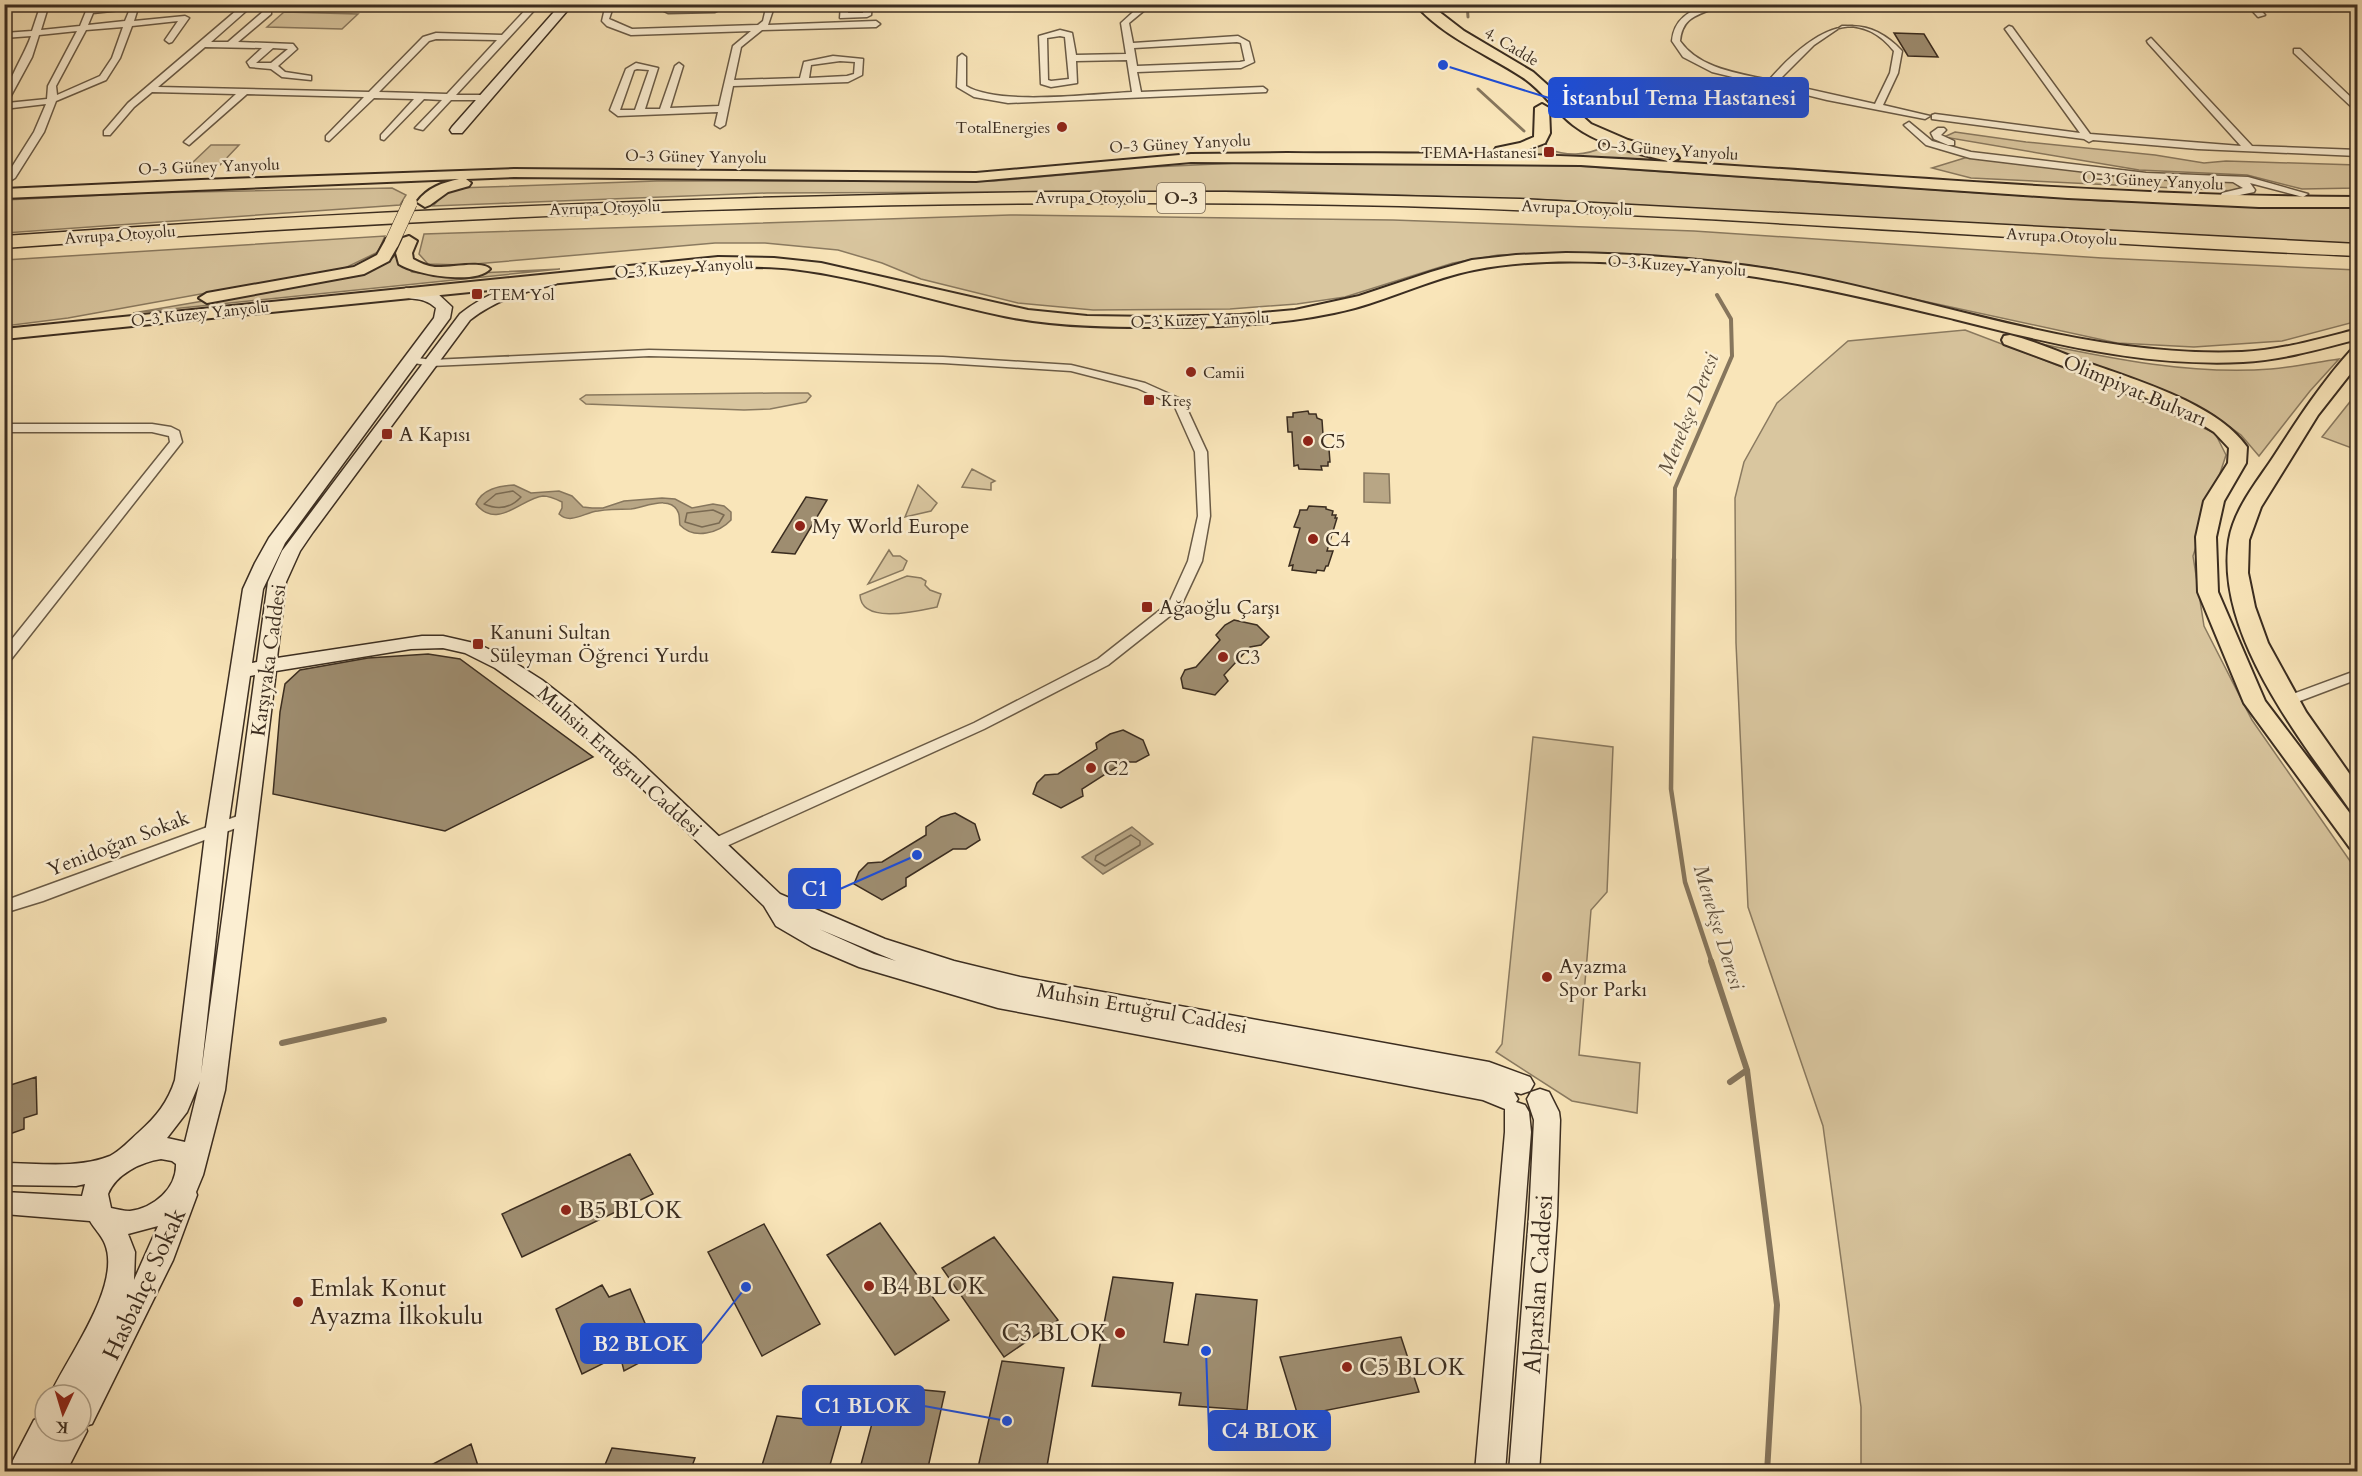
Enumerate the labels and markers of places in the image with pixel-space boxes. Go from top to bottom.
callout: İstanbul Tema Hastanesi [1549,78,1808,117]
place label: TotalEnergies [955,117,1050,139]
marker: TotalEnergies [1055,120,1069,134]
place label: TEMA Hastanesi [1421,142,1537,164]
marker: TEMA Hastanesi [1542,145,1556,159]
place label: TEM Yol [489,284,555,306]
marker: TEM Yol [470,287,484,301]
place label: Camii [1203,362,1245,384]
marker: Camii [1184,365,1198,379]
place label: Kreş [1161,390,1191,412]
marker: Kreş [1142,393,1156,407]
place label: A Kapısı [399,421,471,448]
marker: A Kapısı [380,427,394,441]
place label: C5 [1320,428,1346,455]
marker: C5 [1301,434,1315,448]
place label: My World Europe [812,513,969,540]
marker: My World Europe [793,519,807,533]
place label: C4 [1325,526,1351,553]
marker: C4 [1306,532,1320,546]
place label: Ağaoğlu Çarşı [1159,594,1280,621]
marker: Ağaoğlu Çarşı [1140,600,1154,614]
place label: Kanuni Sultan Süleyman Öğrenci Yurdu [490,619,709,669]
marker: Kanuni Sultan Süleyman Öğrenci Yurdu [471,637,485,651]
place label: C3 [1235,644,1261,671]
marker: C3 [1216,650,1230,664]
place label: C2 [1103,755,1129,782]
marker: C2 [1084,761,1098,775]
callout: C1 [789,869,840,908]
place label: Ayazma Spor Parkı [1559,953,1648,1003]
marker: Ayazma Spor Parkı [1540,970,1554,984]
place label: B5 BLOK [578,1194,683,1227]
marker: B5 BLOK [559,1203,573,1217]
place label: B4 BLOK [881,1270,986,1303]
place label: Emlak Konut Ayazma İlkokulu [310,1272,483,1333]
marker: B4 BLOK [862,1279,876,1293]
marker: Emlak Konut Ayazma İlkokulu [291,1295,305,1309]
place label: C3 BLOK [1001,1317,1108,1350]
callout: B2 BLOK [581,1324,701,1363]
marker: C3 BLOK [1113,1326,1127,1340]
place label: C5 BLOK [1359,1351,1466,1384]
marker: C5 BLOK [1340,1360,1354,1374]
callout: C1 BLOK [803,1386,924,1425]
callout: C4 BLOK [1209,1411,1330,1450]

